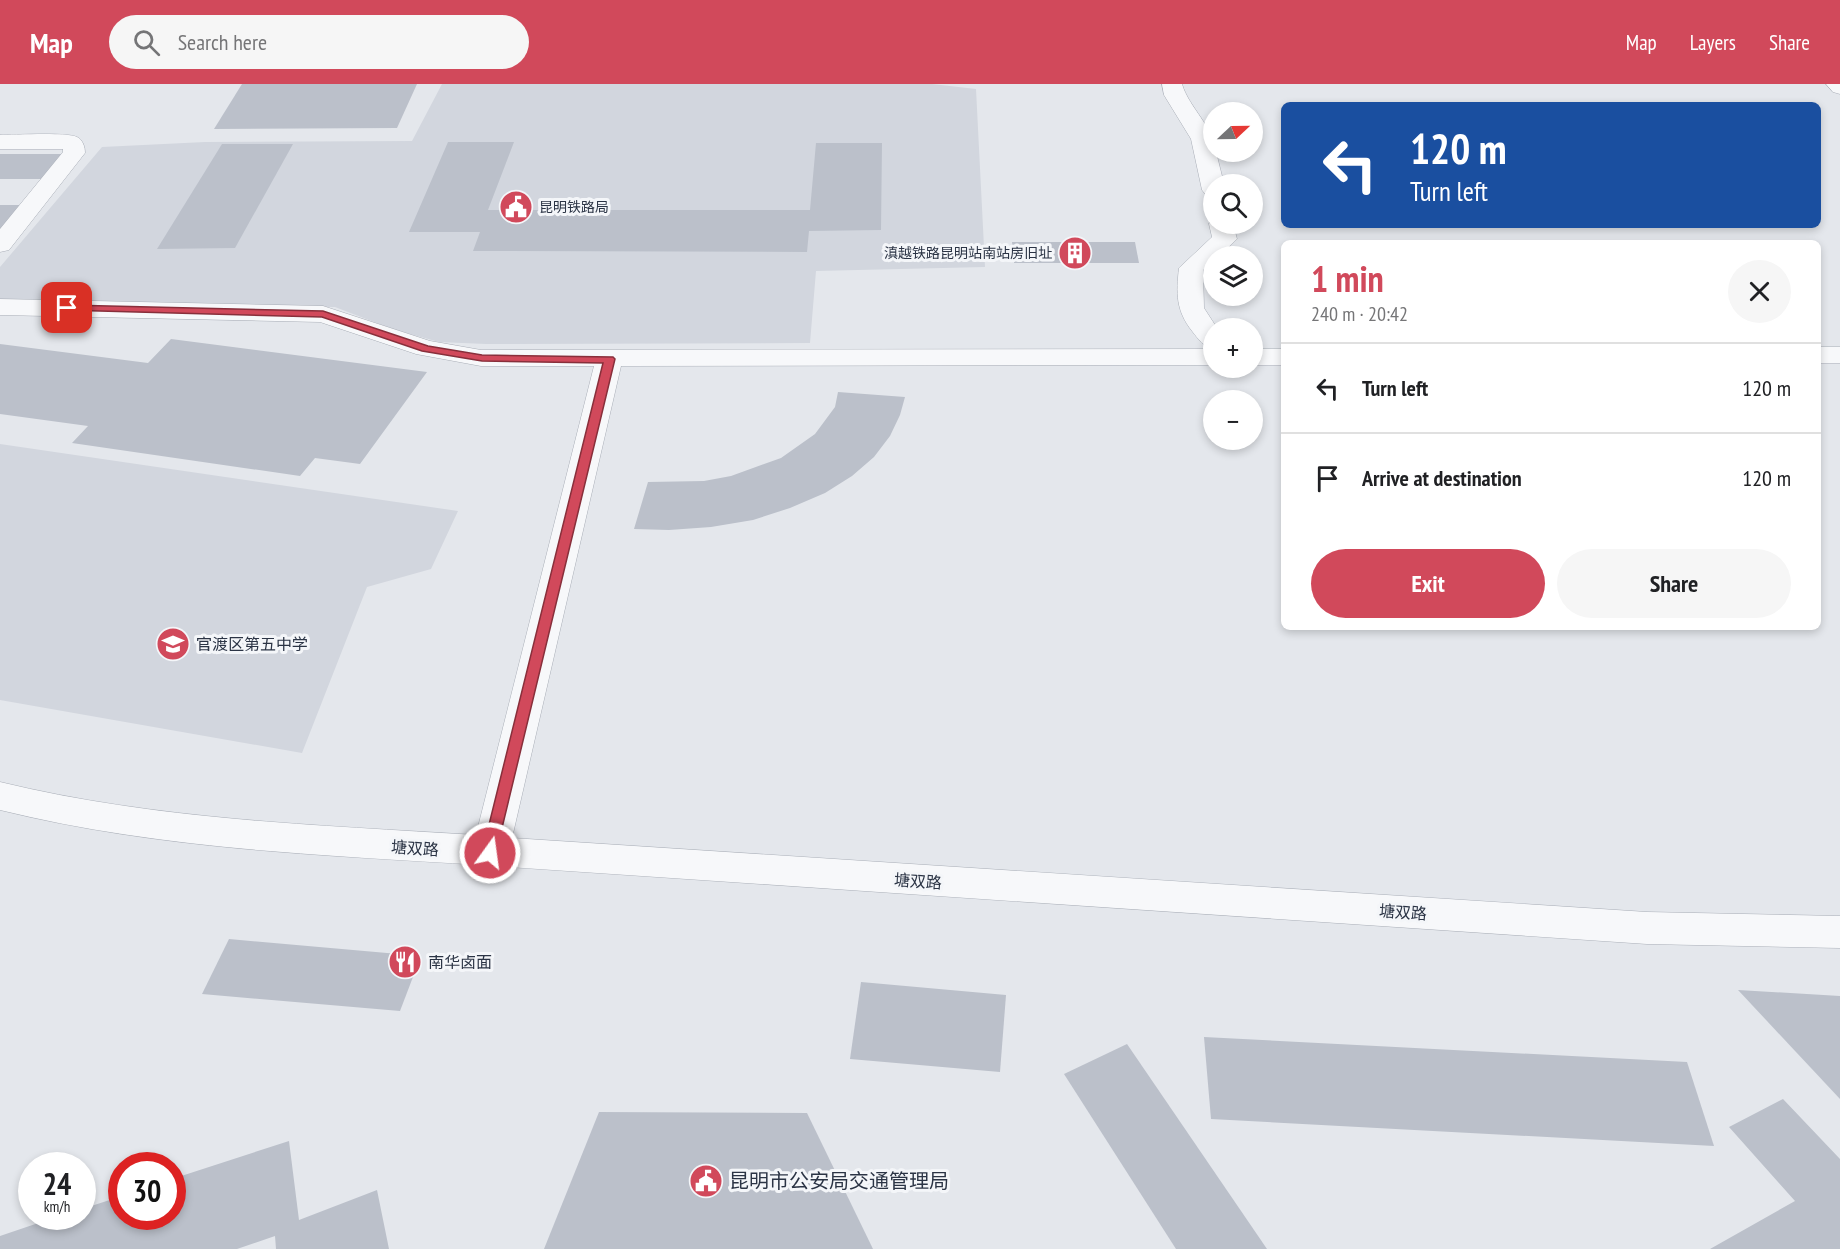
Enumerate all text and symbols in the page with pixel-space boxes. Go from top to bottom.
search box [109,15,529,69]
text: Map [30,24,73,61]
icon: search [130,26,163,59]
text: Search here [178,28,267,56]
text: Map [1626,29,1657,56]
text: Layers [1690,29,1736,56]
text: Share [1769,29,1810,56]
north arrow [1203,102,1263,162]
map controls [1203,102,1263,450]
text: 120 m [1410,121,1507,176]
icon: left [1311,126,1389,204]
button: search [1203,174,1263,234]
text: Turn left [1410,174,1488,208]
public building icon: 昆明铁路局 [498,189,534,225]
place label: 昆明铁路局 [539,198,609,216]
building icon: 滇越铁路昆明站南站房旧址 [1057,235,1093,271]
place label: 滇越铁路昆明站南站房旧址 [884,244,1052,262]
button: layers [1203,246,1263,306]
text: 1 min [1311,255,1384,302]
button: close [1728,260,1791,323]
pin [41,282,92,333]
icon: arrive [50,291,83,324]
text: 240 m · 20:42 [1311,301,1408,327]
button: + [1203,318,1263,378]
icon: left [1311,372,1344,405]
text: Turn left [1362,374,1428,402]
text: 120 m [1742,374,1791,402]
button: − [1203,390,1263,450]
icon: arrive [1311,462,1344,495]
text: Arrive at destination [1362,464,1522,492]
text: 120 m [1742,464,1791,492]
button: Exit [1311,549,1545,618]
button: Share [1557,549,1791,618]
school or university icon: 官渡区第五中学 [155,626,191,662]
place label: 官渡区第五中学 [196,634,308,654]
position arrow [458,821,522,885]
street label: 塘双路 [390,836,440,860]
street label: 塘双路 [893,869,943,893]
street label: 塘双路 [1378,900,1428,924]
restaurant icon: 南华卤面 [387,944,423,980]
place label: 南华卤面 [428,952,492,972]
speed limit sign: 30 [108,1152,186,1230]
public building icon: 昆明市公安局交通管理局 [688,1163,724,1199]
text: 24 [43,1164,71,1203]
place label: 昆明市公安局交通管理局 [729,1168,949,1194]
text: km/h [44,1197,70,1216]

